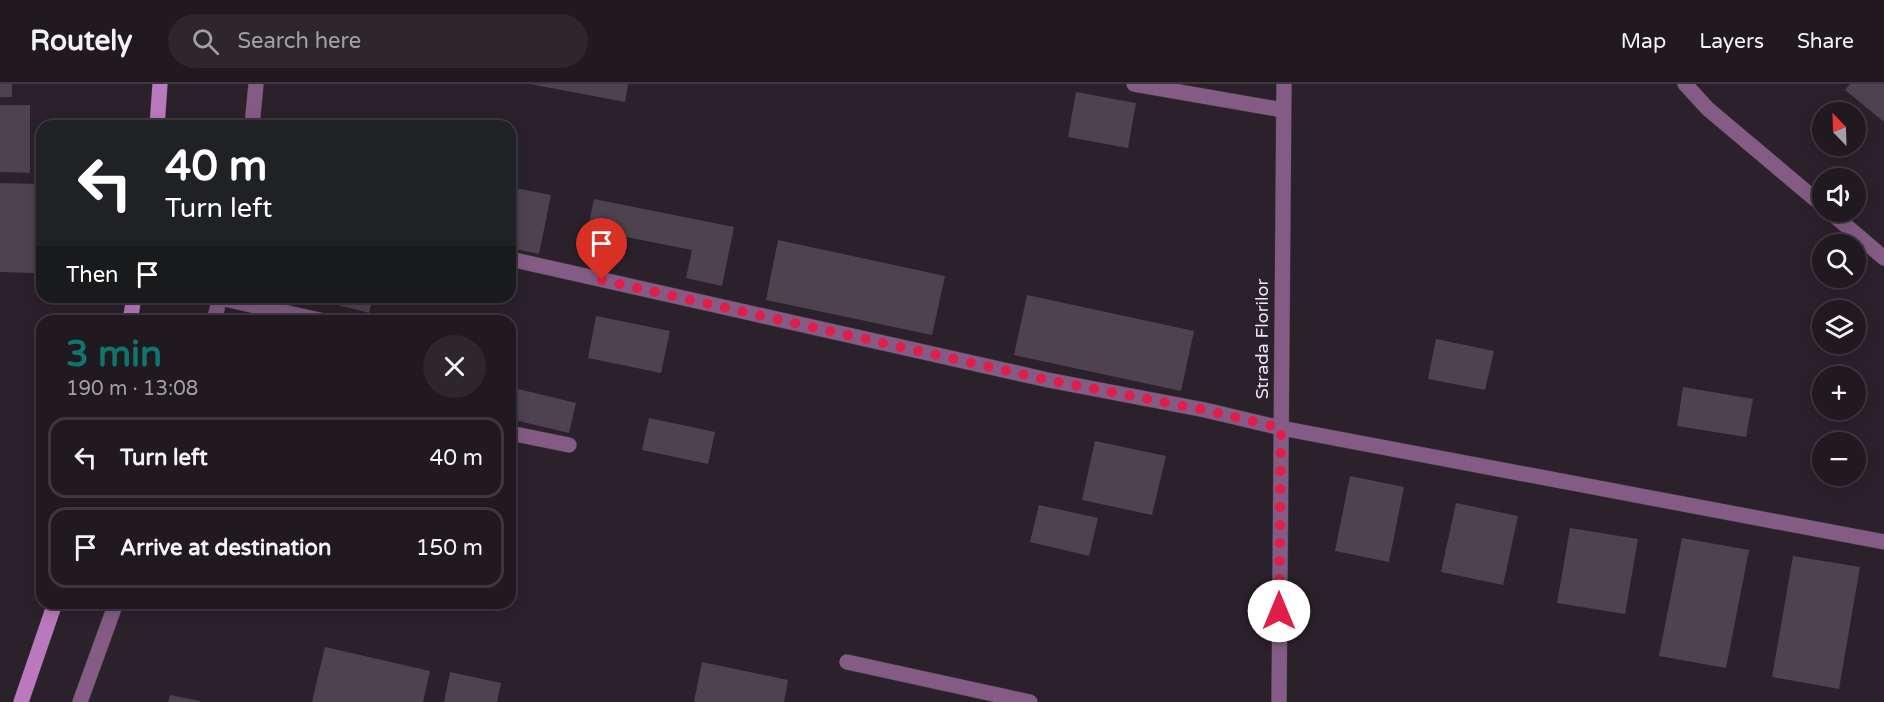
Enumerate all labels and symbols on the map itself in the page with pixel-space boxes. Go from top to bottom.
north arrow [1812,102,1866,156]
pin [576,218,627,280]
street label: Strada Florilor [1251,279,1273,399]
position arrow [1247,579,1311,643]

